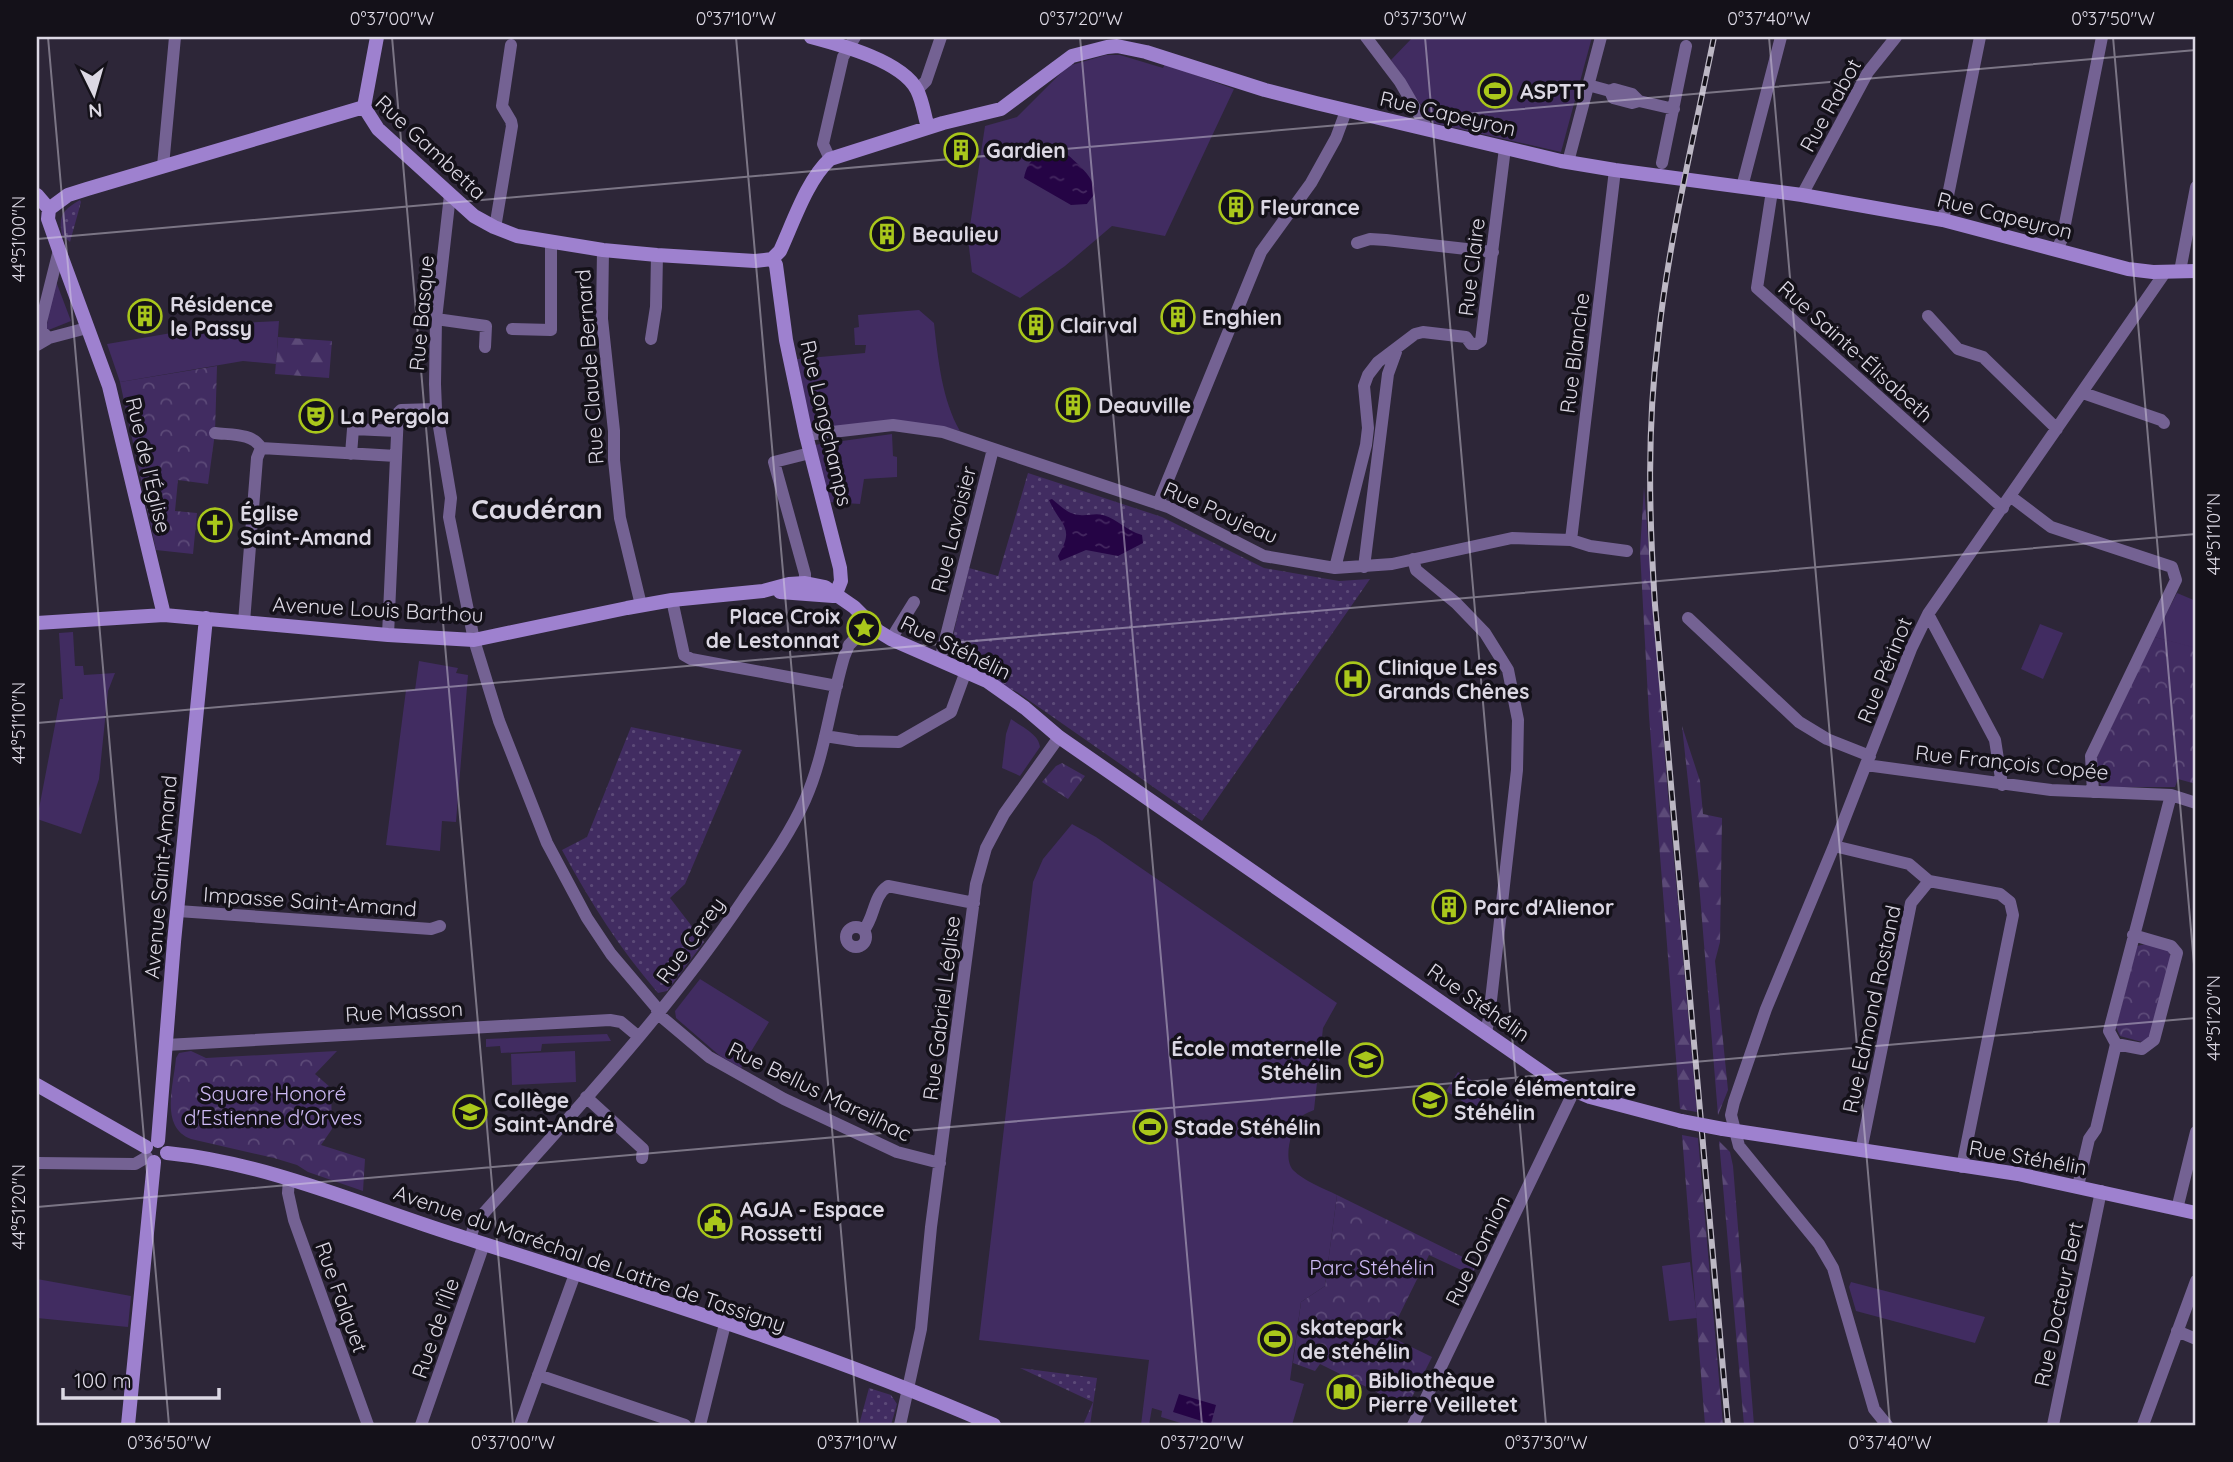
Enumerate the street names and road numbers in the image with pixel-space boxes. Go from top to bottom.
street label: Rue Rabot [1794,54,1866,156]
street label: Rue Capeyron [1377,85,1519,141]
street label: Rue Gambetta [370,89,492,205]
street label: Rue Capeyron [1935,186,2075,244]
street label: Rue Claire [1452,216,1490,318]
street label: Rue Basque [403,254,439,372]
street label: Rue Claude Bernard [569,269,609,465]
street label: Rue Sainte-Élisabeth [1773,275,1939,427]
street label: Rue Blanche [1554,291,1594,415]
street label: Rue Longchamps [795,338,859,508]
street label: Rue de l'Église [121,395,177,535]
street label: Rue Lavoisier [925,463,981,595]
street label: Rue Poujeau [1160,475,1282,549]
street label: Avenue Louis Barthou [272,590,484,628]
street label: Rue Stéhélin [897,609,1015,685]
street label: Rue Périnot [1851,613,1917,727]
street label: Rue François Copée [1914,739,2110,785]
street label: Avenue Saint-Amand [138,774,182,980]
street label: Impasse Saint-Amand [202,881,418,921]
street label: Rue Cerey [650,892,730,988]
street label: Rue Edmond Rostand [1836,903,1906,1115]
street label: Rue Gabriel Léglise [917,914,965,1102]
street label: Rue Stéhélin [1423,957,1535,1047]
street label: Rue Masson [344,995,464,1027]
street label: Rue Bellus Mareilhac [724,1035,916,1147]
street label: Rue Stéhélin [1967,1134,2089,1180]
street label: Avenue du Maréchal de Lattre de Tassigny [391,1179,789,1337]
street label: Rue Domion [1439,1190,1515,1310]
street label: Rue Docteur Bert [2028,1219,2088,1389]
street label: Rue Falquet [310,1238,374,1356]
street label: Rue de l'Île [406,1274,464,1382]

